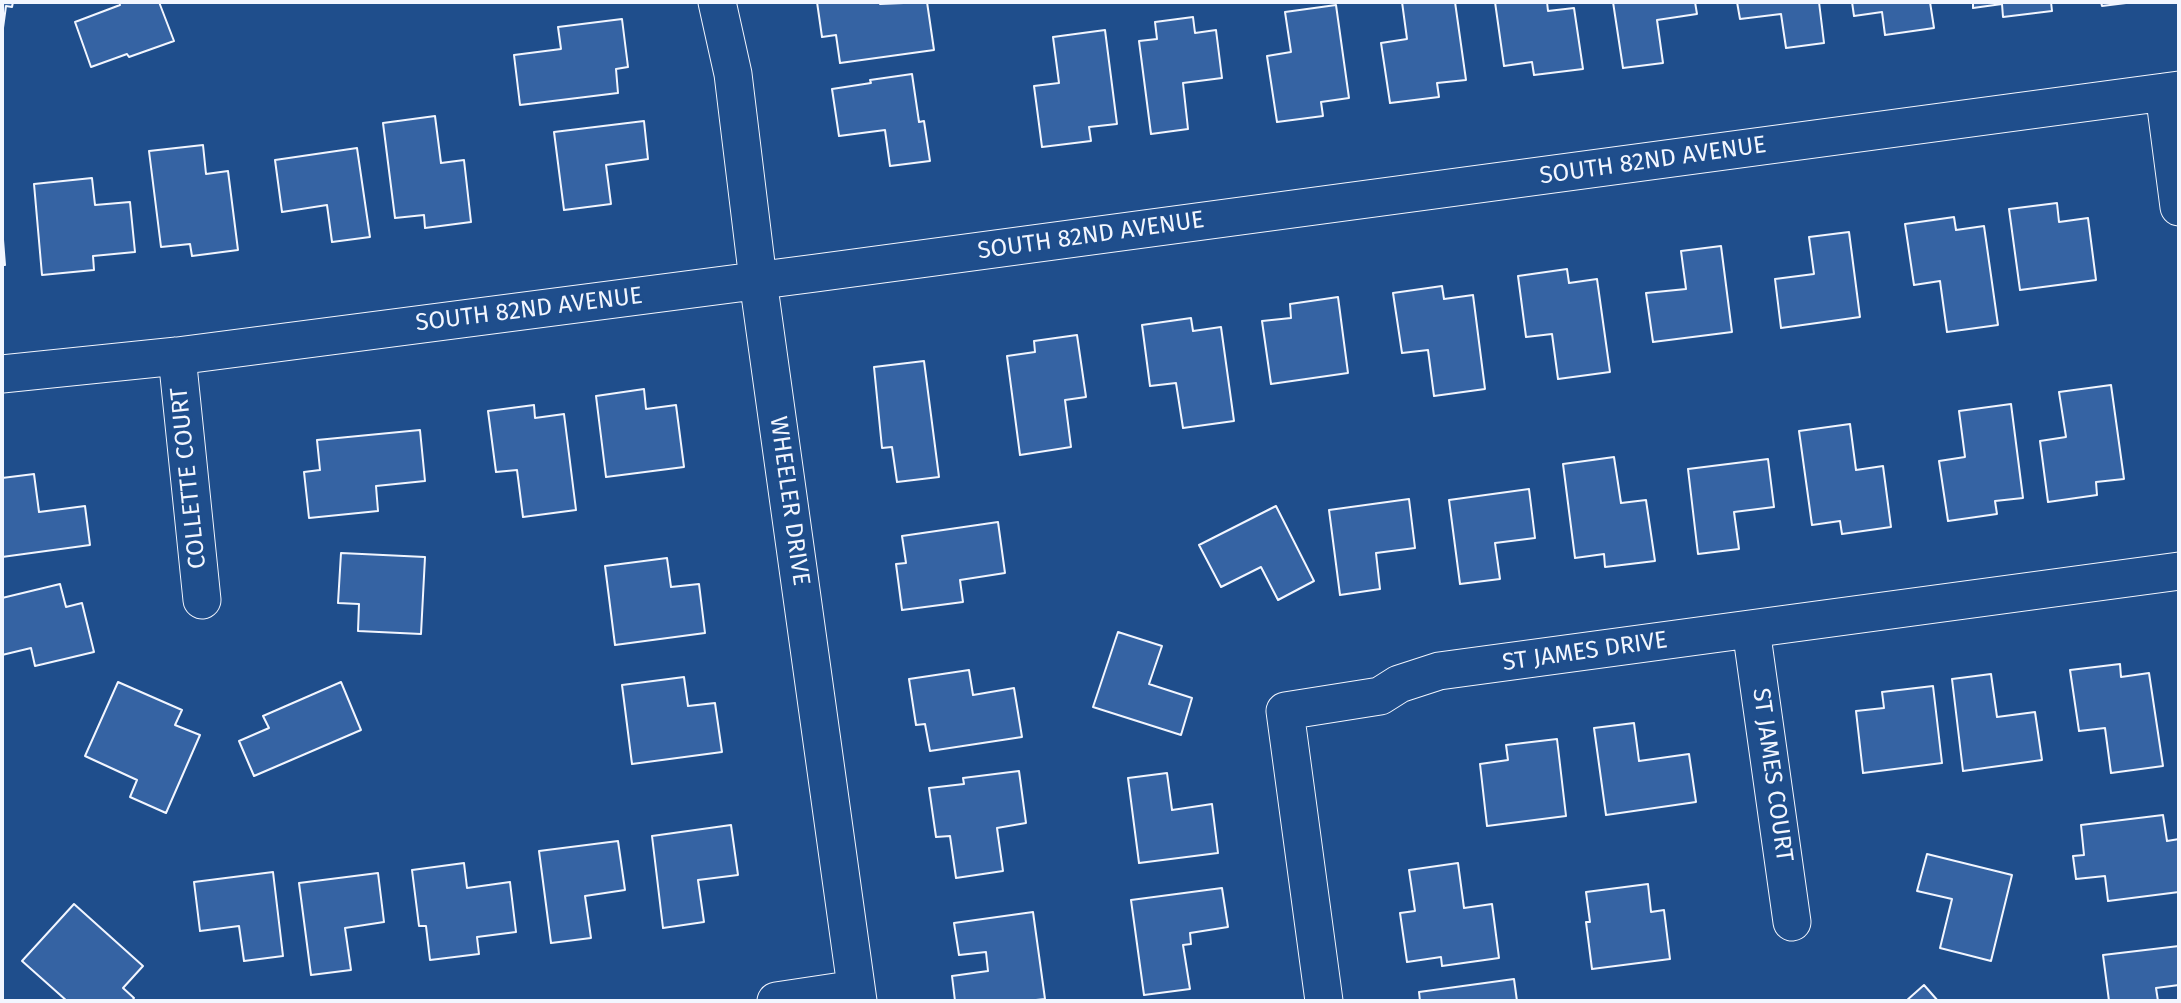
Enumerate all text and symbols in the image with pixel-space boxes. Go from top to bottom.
street label: SOUTH 82ND AVENUE [1538,131,1768,191]
street label: SOUTH 82ND AVENUE [976,206,1206,266]
street label: SOUTH 82ND AVENUE [414,282,644,338]
street label: COLLETTE COURT [165,386,213,570]
street label: WHEELER DRIVE [763,414,815,588]
street label: ST JAMES DRIVE [1501,626,1669,678]
street label: ST JAMES COURT [1746,686,1798,864]

